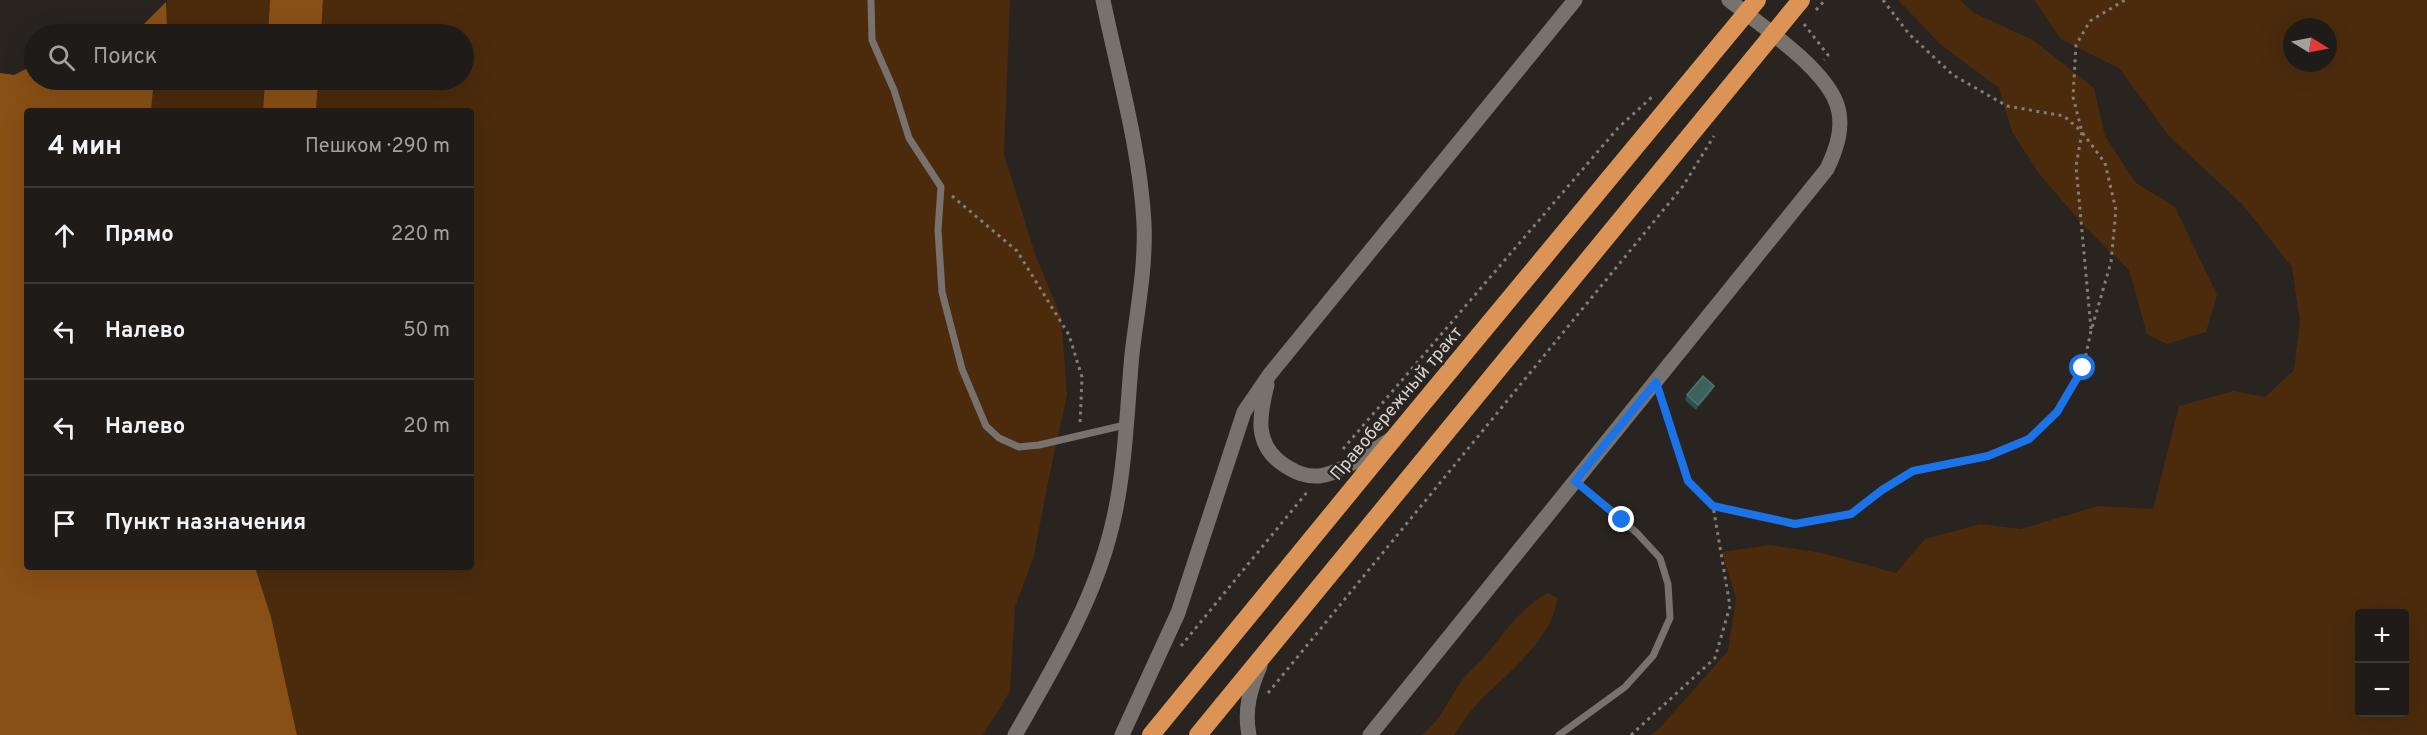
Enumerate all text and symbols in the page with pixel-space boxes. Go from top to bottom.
north arrow [2283,18,2337,72]
search box [24,24,474,90]
icon: search [45,41,78,74]
text: Поиск [93,44,157,71]
text: 4 мин [48,131,122,164]
text: Пешком · 290 m [305,134,450,160]
icon: ahead [48,219,81,252]
text: Прямо [105,222,174,249]
text: 220 m [391,222,450,248]
icon: left [48,315,81,348]
text: Налево [105,318,185,345]
text: 50 m [403,318,450,344]
street label: Правобережный тракт [1326,322,1468,486]
route start [2069,354,2095,380]
icon: left [48,411,81,444]
text: Налево [105,414,185,441]
text: 20 m [403,414,450,440]
route end [1608,506,1634,532]
icon: arrive [48,507,81,540]
text: Пункт назначения [105,510,306,537]
map controls [2355,609,2409,717]
button: + [2355,609,2409,663]
button: − [2355,663,2409,717]

